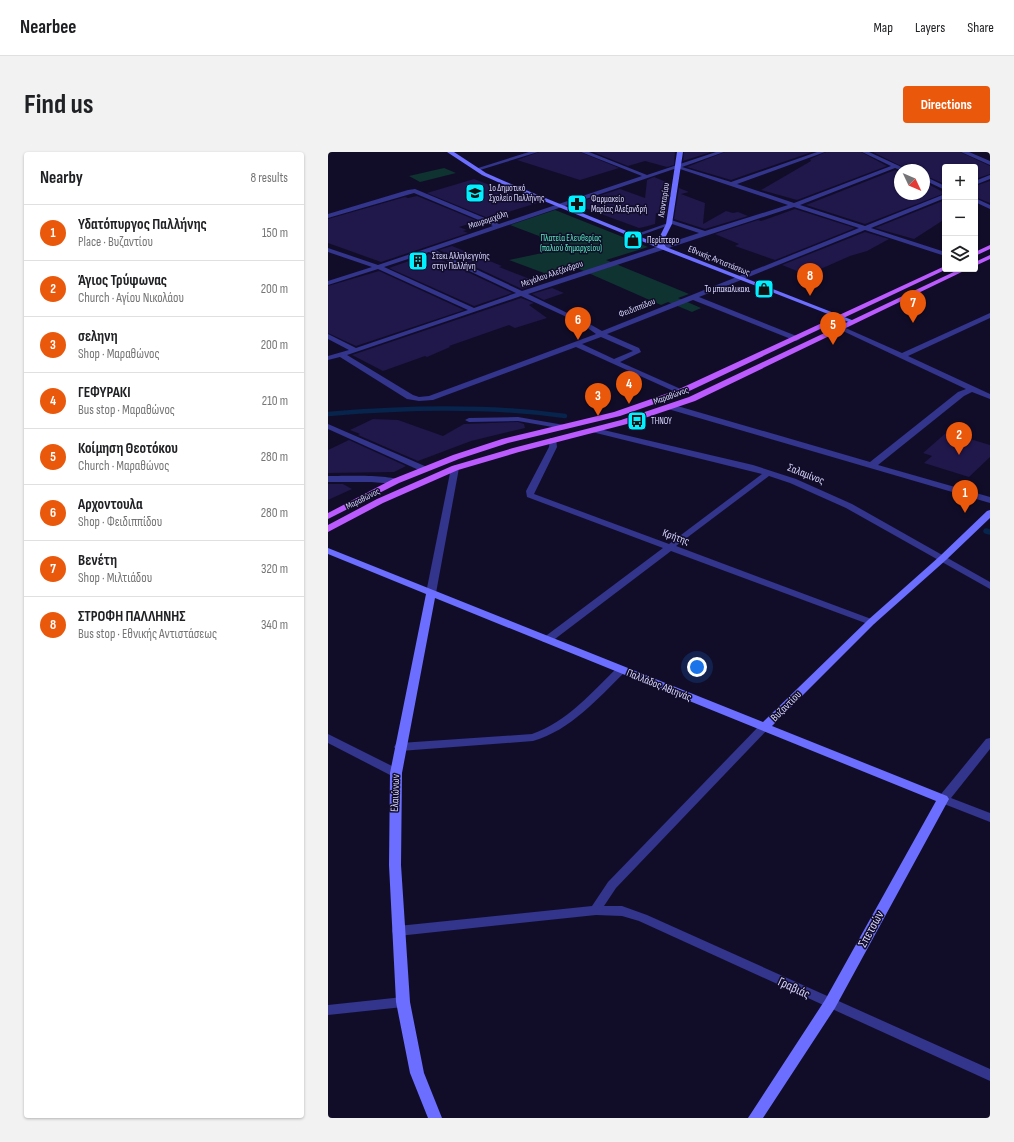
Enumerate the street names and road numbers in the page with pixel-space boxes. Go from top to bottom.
street label: Λεονταρίου [656,182,672,219]
street label: Μαυρομιχάλη [467,208,509,232]
street label: Εθνικής Αντιστάσεως [686,244,752,279]
street label: Μεγάλου Αλεξάνδρου [520,258,585,290]
street label: Φειδιππίδου [617,296,657,320]
street label: Μαραθώνος [652,384,691,407]
street label: Σαλαμίνος [786,461,826,487]
street label: Μαραθώνος [344,486,382,512]
street label: Κρήτης [661,526,691,548]
street label: Παλλάδος Αθιηνάς [624,666,694,704]
street label: Βυζαντίου [768,688,804,724]
street label: Ελαιώνων [388,773,402,812]
street label: Σπετσών [854,908,888,950]
street label: Γραβιάς [775,974,813,1002]

